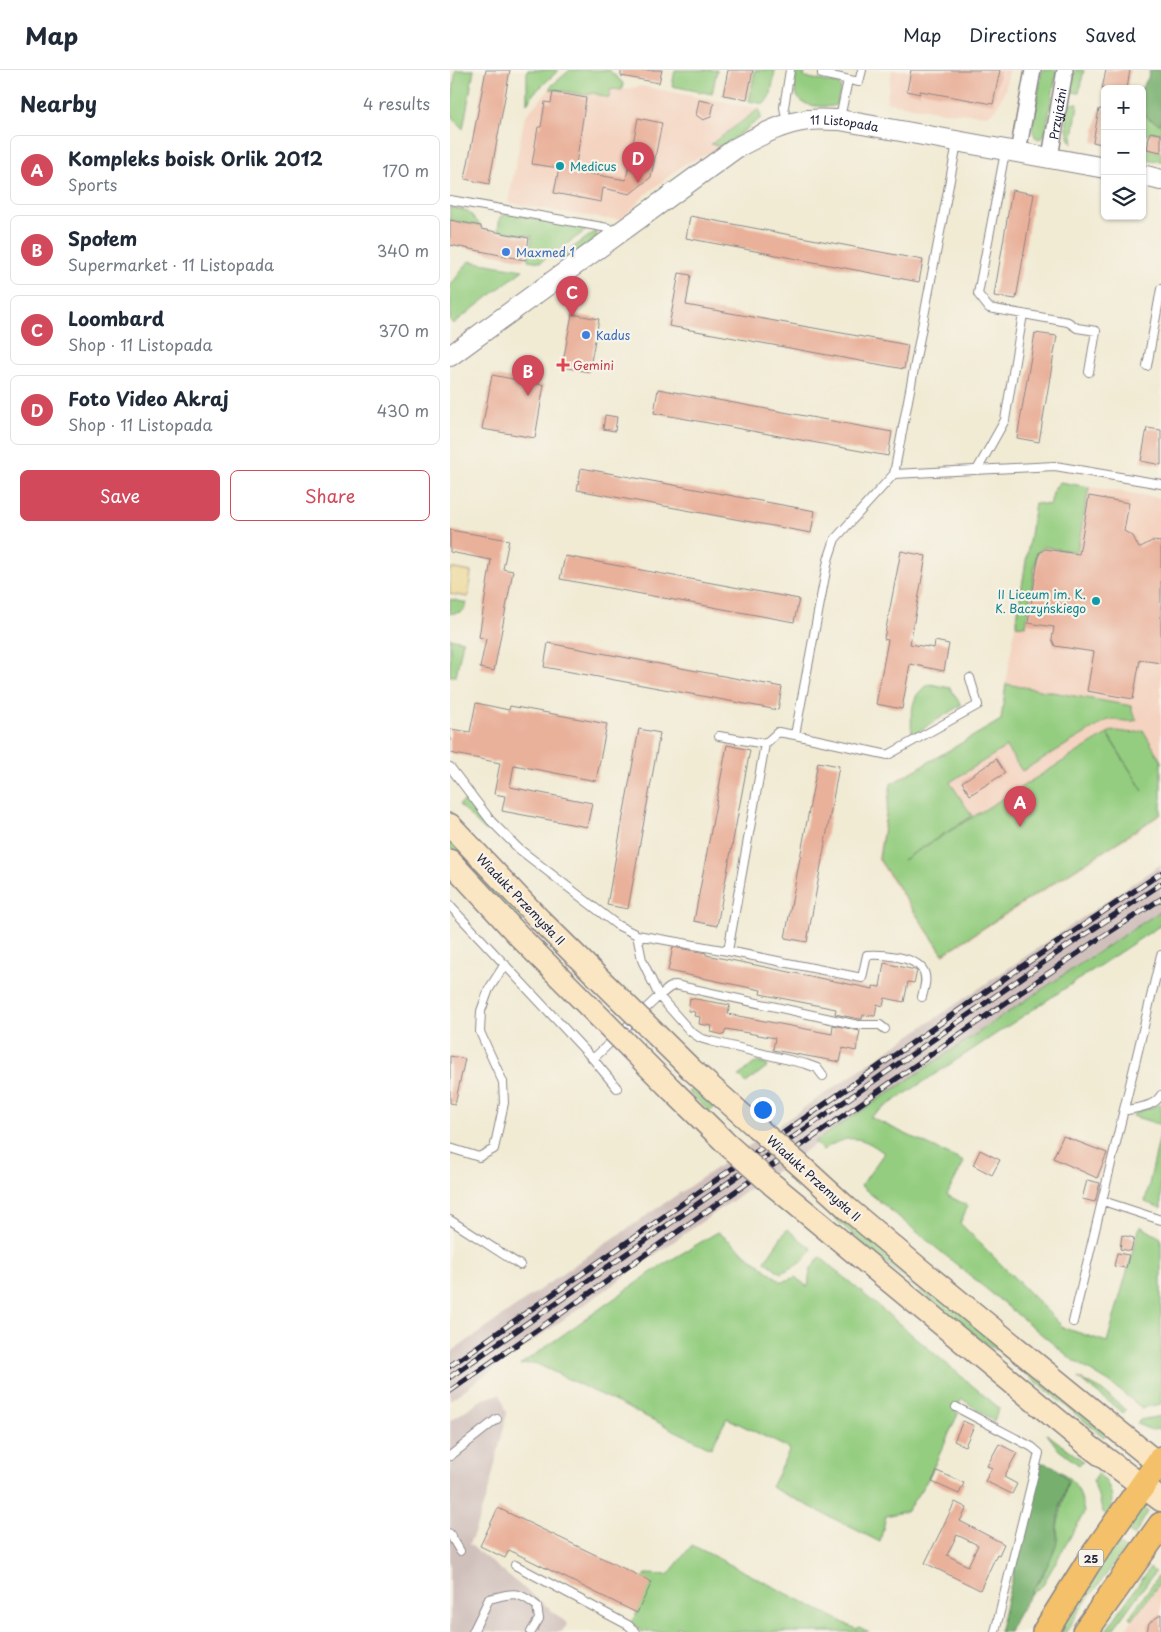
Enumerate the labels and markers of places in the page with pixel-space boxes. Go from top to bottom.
pin: D [622,142,654,183]
place label: Medicus [570,157,617,175]
marker: Medicus [554,160,566,172]
place label: Maxmed 1 [516,243,575,261]
marker: Maxmed 1 [500,246,512,258]
pin: C [556,276,588,317]
place label: Kadus [596,326,631,344]
marker: Kadus [580,329,592,341]
pin: B [512,355,544,396]
place label: Gemini [573,356,614,374]
marker: Gemini [557,359,569,371]
place label: II Liceum im. K. K. Baczyńskiego [995,585,1086,617]
marker: II Liceum im. K. K. Baczyńskiego [1090,595,1102,607]
pin: A [1004,786,1036,827]

